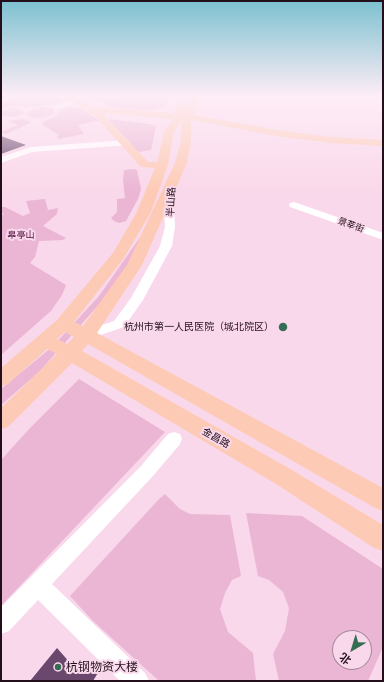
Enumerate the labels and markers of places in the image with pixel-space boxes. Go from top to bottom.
place label: 杭州市第一人民医院（城北院区） [124,321,274,333]
marker: 杭州市第一人民医院（城北院区） [277,321,289,333]
place label: 杭钢物资大楼 [66,660,138,674]
marker: 杭钢物资大楼 [53,662,63,672]

